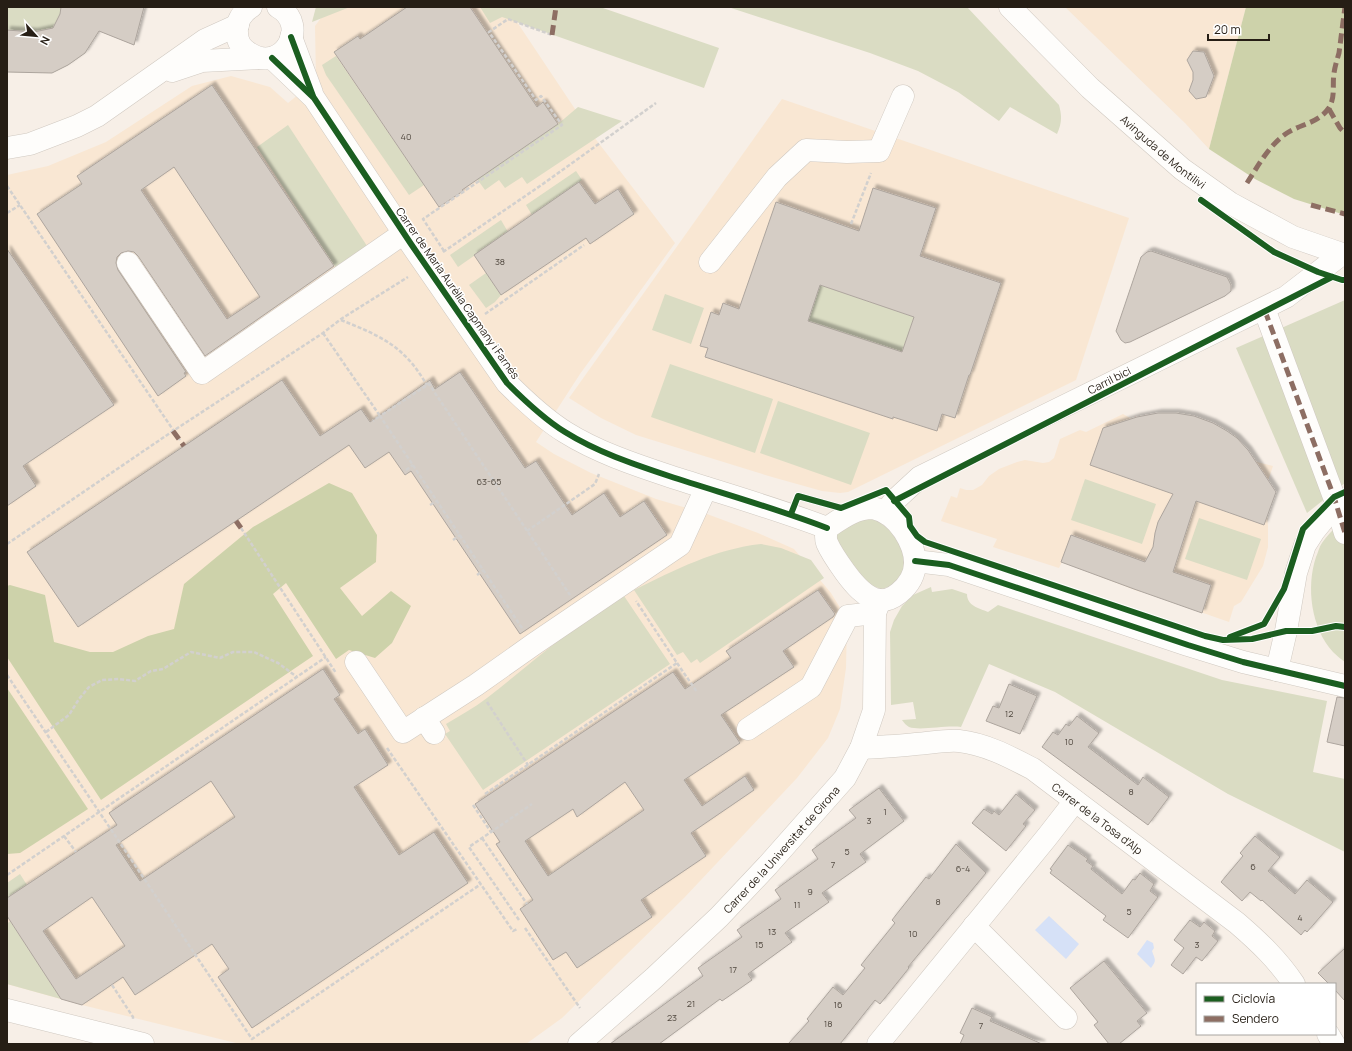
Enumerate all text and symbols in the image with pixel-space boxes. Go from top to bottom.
north arrow [16,16,56,56]
scale bar [1208,16,1269,42]
text: 20 m [1214,21,1241,38]
text: N [37,34,54,48]
street label: Avinguda de Montilivi [1118,111,1209,191]
house number: 40 [401,130,411,143]
street label: Carrer de Maria Aurèlia Capmany i Farnés [393,204,523,382]
house number: 38 [495,255,505,268]
street label: Carril bici [1085,363,1133,397]
house number: 63-65 [476,475,502,488]
house number: 12 [1005,707,1013,720]
house number: 10 [1065,735,1074,748]
street label: Carrer de la Tosa d'Alp [1049,779,1147,857]
street label: Carrer de la Universitat de Girona [719,782,843,916]
house number: 8 [1128,785,1134,798]
house number: 1 [883,805,887,818]
house number: 3 [867,814,872,827]
house number: 5 [844,845,850,858]
house number: 7 [831,858,836,871]
house number: 6 [1250,860,1256,873]
house number: 6-4 [956,862,970,875]
house number: 9 [807,885,813,898]
house number: 8 [935,895,941,908]
house number: 11 [793,898,801,911]
house number: 5 [1126,905,1132,918]
house number: 4 [1297,911,1303,924]
house number: 13 [768,925,776,938]
house number: 10 [909,927,918,940]
house number: 15 [755,938,763,951]
house number: 3 [1195,938,1200,951]
house number: 17 [729,963,737,976]
legend [1196,983,1336,1035]
text: Ciclovía [1232,990,1275,1007]
house number: 21 [687,997,695,1010]
house number: 16 [833,998,843,1011]
text: Sendero [1232,1010,1279,1027]
house number: 23 [667,1011,677,1024]
house number: 18 [824,1017,832,1030]
house number: 7 [979,1019,984,1032]

